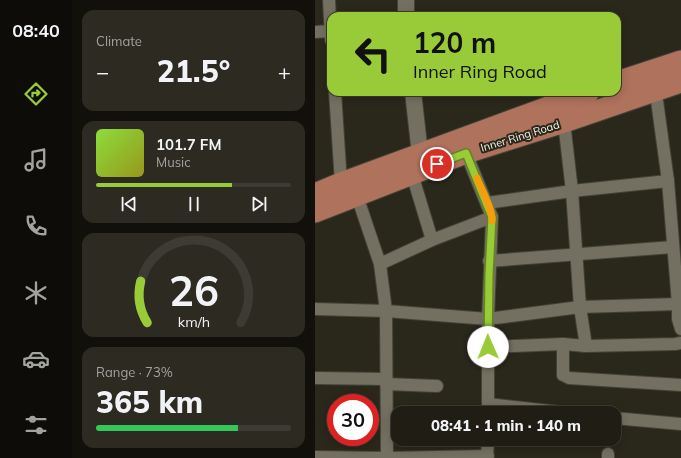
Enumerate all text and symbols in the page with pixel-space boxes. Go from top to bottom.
text: 08:40 [12,19,60,42]
text: 120 m [413,25,496,60]
icon: left [347,28,399,80]
text: Climate [96,33,142,49]
text: 21.5° [157,52,230,90]
text: − [96,58,109,86]
text: + [278,58,291,86]
text: Inner Ring Road [413,60,547,83]
icon: directions [22,80,50,108]
street label: Inner Ring Road [479,117,561,155]
text: 101.7 FM [156,135,221,154]
icon: music [22,146,50,174]
pin [420,147,454,181]
icon: arrive [426,153,448,175]
text: Music [156,154,191,170]
icon: previous [118,193,140,215]
icon: pause [183,193,205,215]
icon: next [248,193,270,215]
icon: phone [22,212,50,240]
text: 26 [169,263,218,315]
icon: climate [22,279,50,307]
text: km/h [177,312,210,330]
position arrow [467,326,509,368]
icon: car [22,345,50,373]
text: Range · 73% [96,364,173,380]
text: 365 km [96,383,203,421]
speed limit sign: 30 [327,394,379,446]
icon: filters [22,411,50,439]
text: 08:41 · 1 min · 140 m [431,416,581,435]

